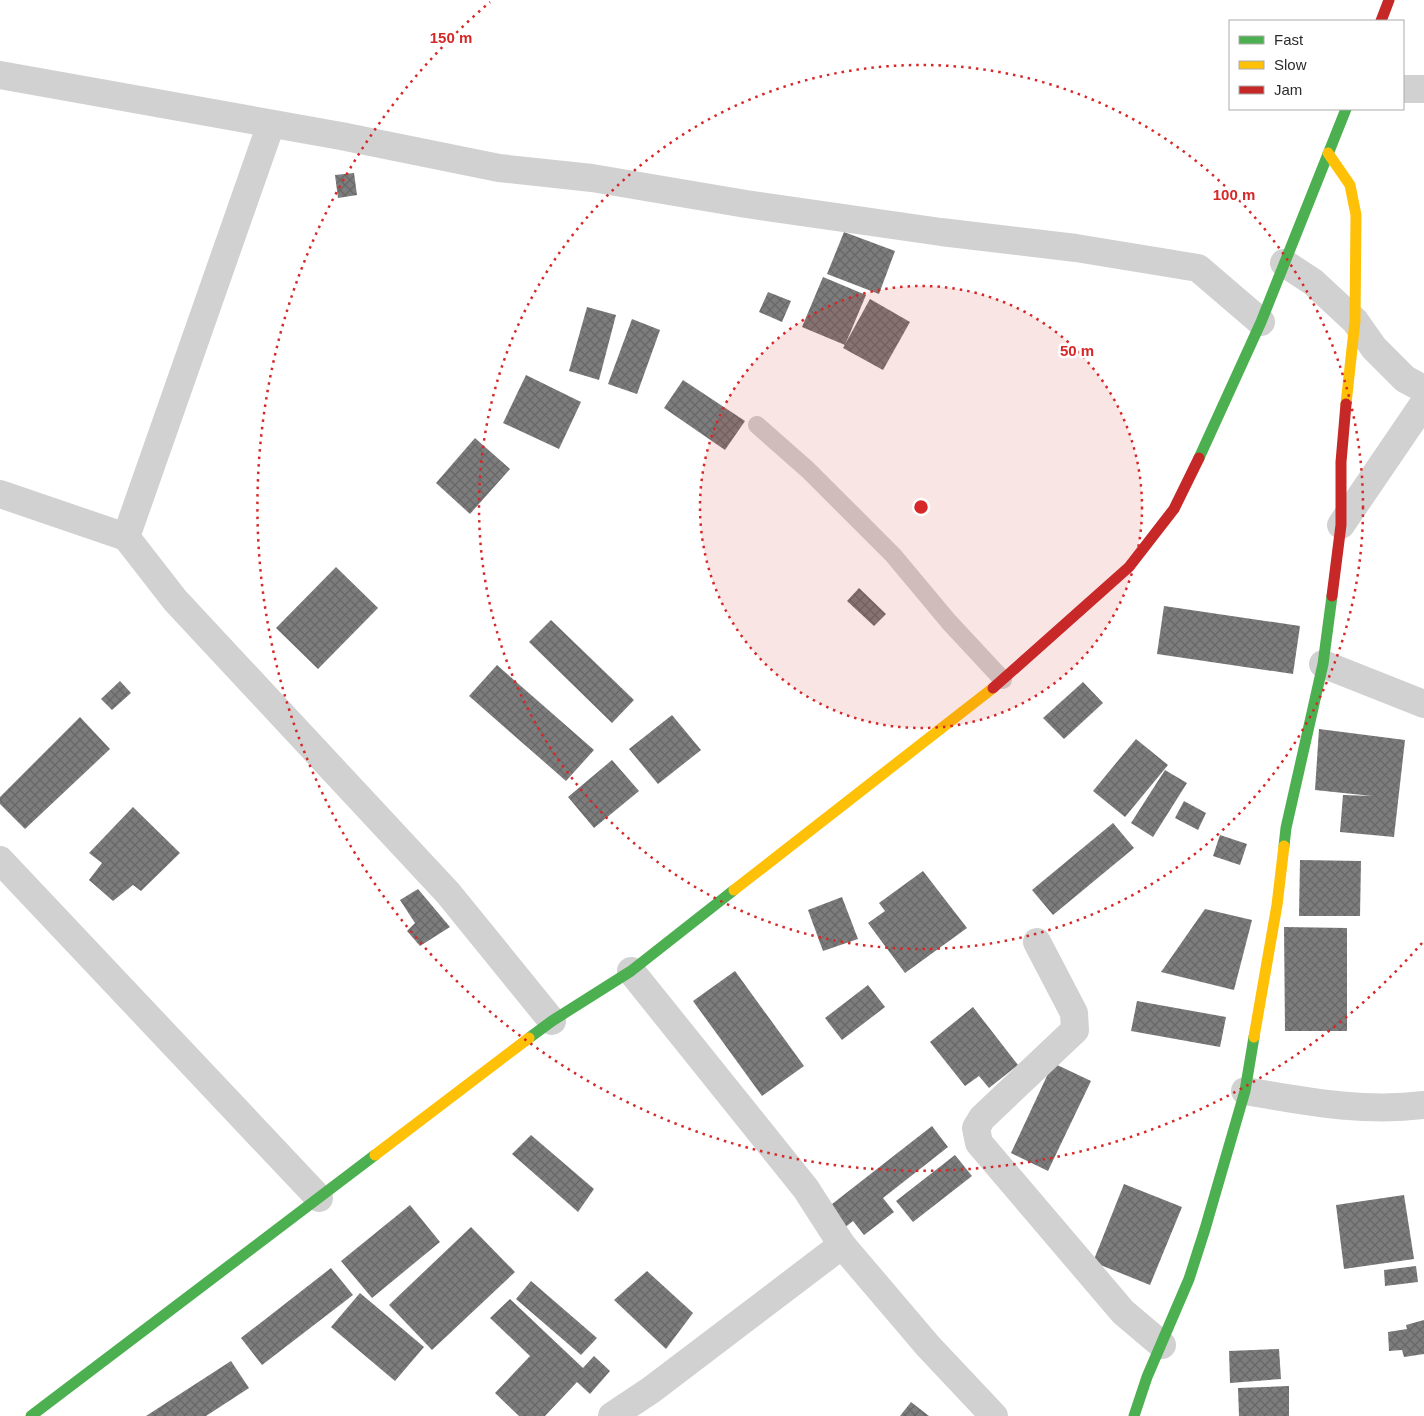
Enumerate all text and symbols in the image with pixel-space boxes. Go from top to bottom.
legend [1229,20,1404,110]
text: 150 m [430,29,472,46]
text: Fast [1274,31,1304,48]
text: Slow [1274,56,1307,73]
text: Jam [1274,81,1302,98]
text: 100 m [1213,186,1255,203]
text: 50 m [1060,342,1094,359]
centre of rings [912,498,930,516]

